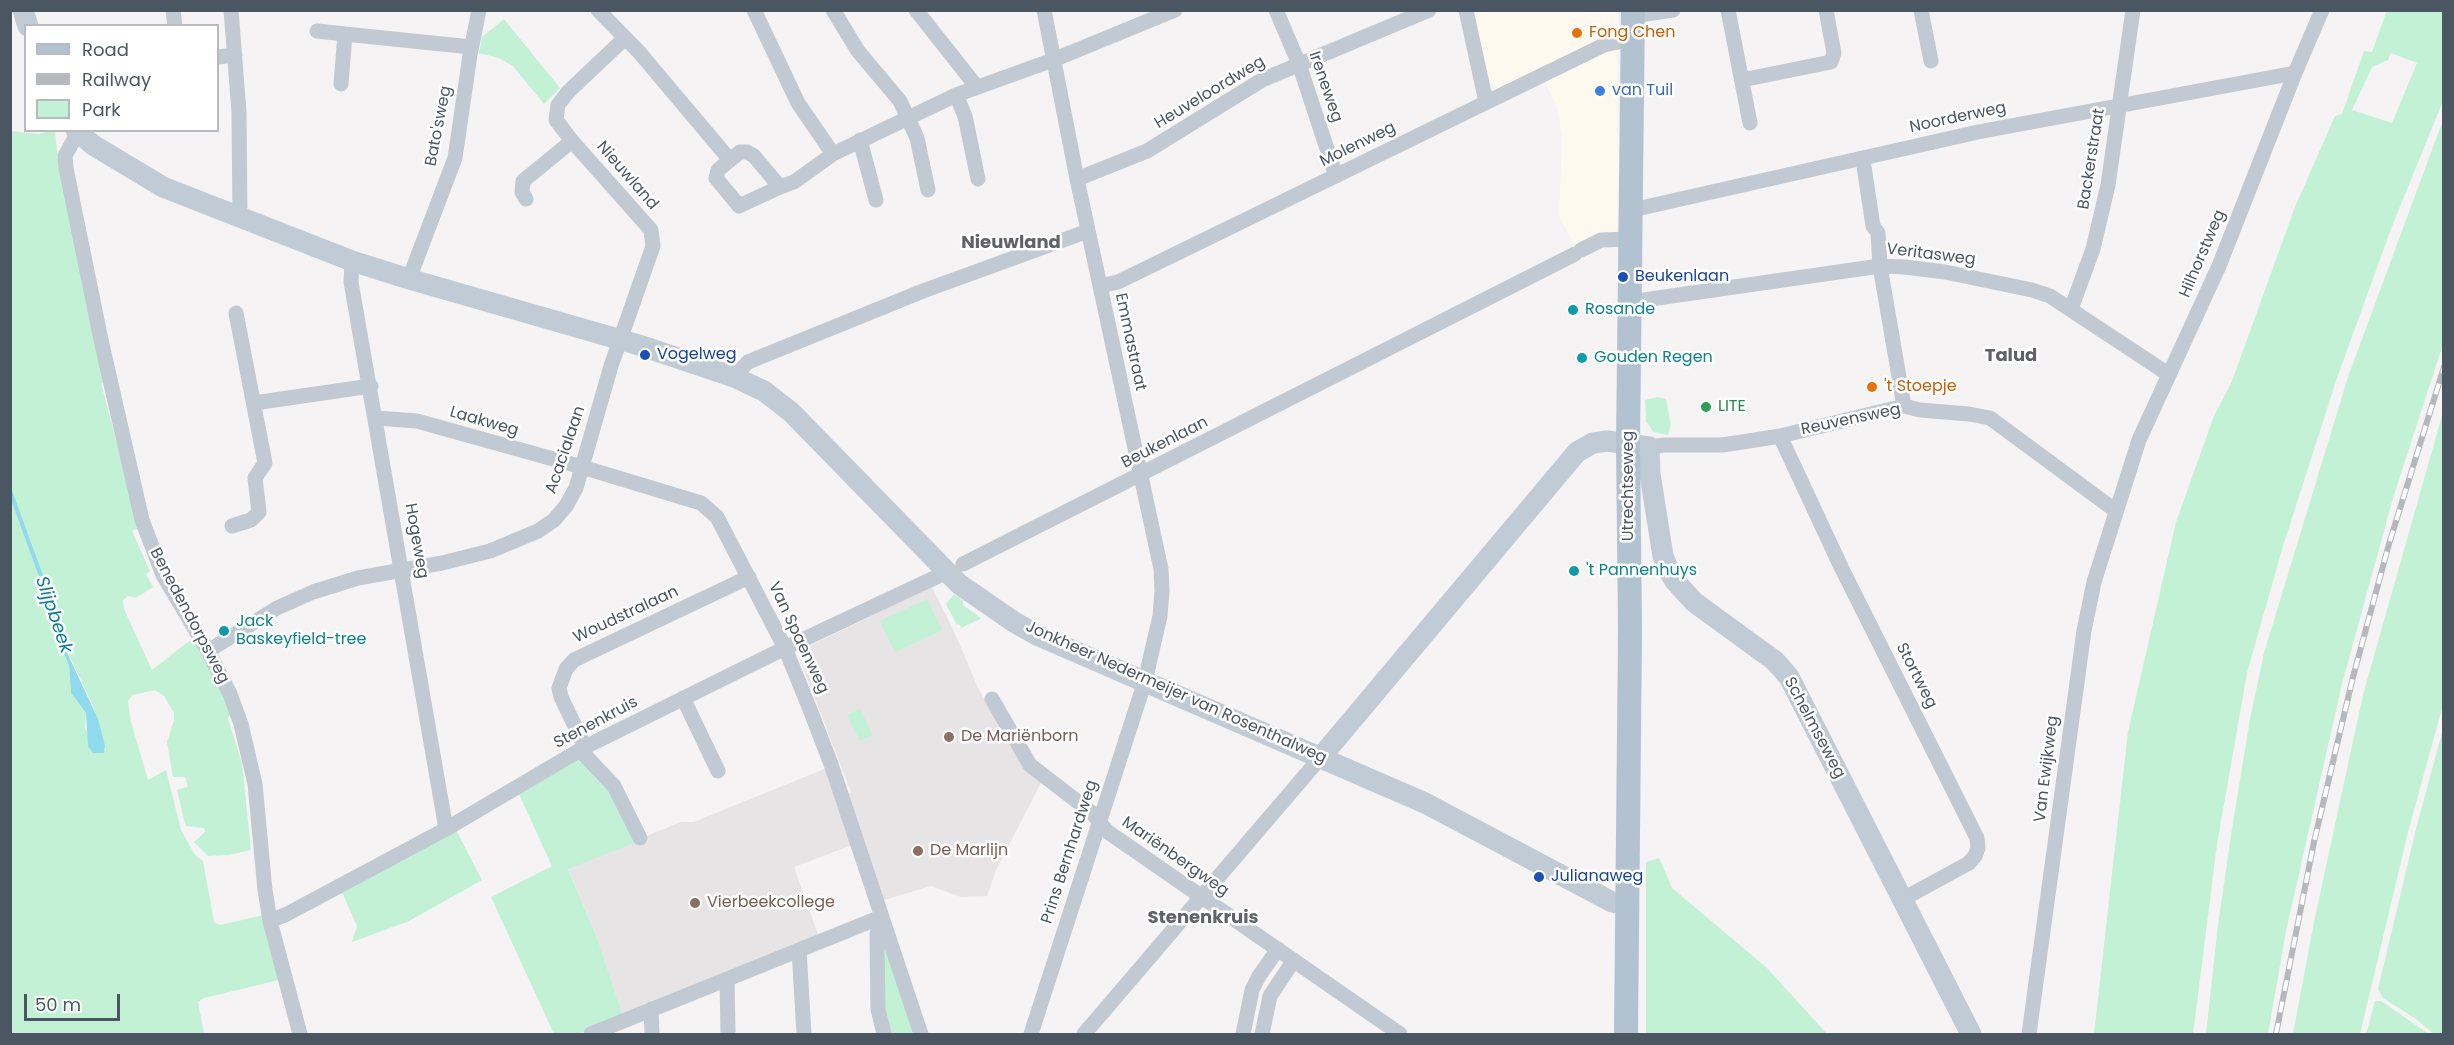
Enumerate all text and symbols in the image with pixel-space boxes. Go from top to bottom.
place label: Fong Chen [1589,23,1675,43]
legend [24,24,219,132]
marker: Fong Chen [1570,26,1584,40]
text: Road [82,37,129,62]
street label: Ireneweg [1304,49,1346,125]
street label: Heuveloordweg [1151,53,1269,133]
text: Railway [82,67,151,92]
place label: van Tuil [1612,81,1673,101]
street label: Bato'sweg [422,84,456,168]
marker: van Tuil [1593,84,1607,98]
text: Park [82,97,121,122]
street label: Noorderweg [1908,98,2008,138]
street label: Backerstraat [2075,107,2109,211]
street label: Molenweg [1317,118,1399,172]
street label: Nieuwland [592,138,662,214]
street label: Hilhorstweg [2176,207,2230,301]
district label: Nieuwland [961,232,1061,254]
street label: Veritasweg [1885,240,1977,270]
place label: Beukenlaan [1635,267,1729,287]
marker: Beukenlaan [1616,270,1630,284]
street label: Emmastraat [1110,291,1150,393]
place label: Rosande [1585,300,1655,320]
marker: Rosande [1566,303,1580,317]
place label: Vogelweg [657,345,737,365]
district label: Talud [1985,345,2037,367]
marker: Vogelweg [638,348,652,362]
place label: Gouden Regen [1594,348,1713,368]
marker: Gouden Regen [1575,351,1589,365]
place label: 't Stoepje [1884,377,1957,397]
marker: 't Stoepje [1865,380,1879,394]
place label: LITE [1718,397,1746,417]
marker: LITE [1699,400,1713,414]
street label: Reuvensweg [1799,400,1903,440]
street label: Laakweg [447,403,521,441]
street label: Acacialaan [542,404,590,496]
street label: Beukenlaan [1119,413,1211,473]
street label: Utrechtseweg [1619,431,1639,541]
street label: Hogeweg [400,502,432,580]
street label: Benedendorpsweg [145,545,233,687]
place label: 't Pannenhuys [1586,561,1697,581]
marker: 't Pannenhuys [1567,564,1581,578]
water label: Slijpbeek [30,574,76,656]
street label: Van Spaenweg [764,579,832,697]
street label: Woudstralaan [570,582,682,648]
place label: Jack Baskeyfield-tree [236,612,366,650]
street label: Jonkheer Nedermeijer van Rosenthalweg [1023,618,1329,768]
marker: Jack Baskeyfield-tree [217,624,231,638]
street label: Stortweg [1891,640,1941,712]
street label: Schelmseweg [1779,674,1849,782]
street label: Stenenkruis [551,693,641,753]
street label: Van Ewijkweg [2031,714,2063,824]
place label: De Mariënborn [961,727,1078,747]
marker: De Mariënborn [942,730,956,744]
street label: Prins Bernhardweg [1038,778,1102,926]
street label: Mariënbergweg [1118,813,1232,901]
place label: De Marlijn [930,841,1008,861]
marker: De Marlijn [911,844,925,858]
place label: Julianaweg [1551,867,1643,887]
marker: Julianaweg [1532,870,1546,884]
place label: Vierbeekcollege [707,893,835,913]
marker: Vierbeekcollege [688,896,702,910]
district label: Stenenkruis [1147,907,1259,929]
scale bar [27,982,123,1020]
text: 50 m [35,992,81,1017]

